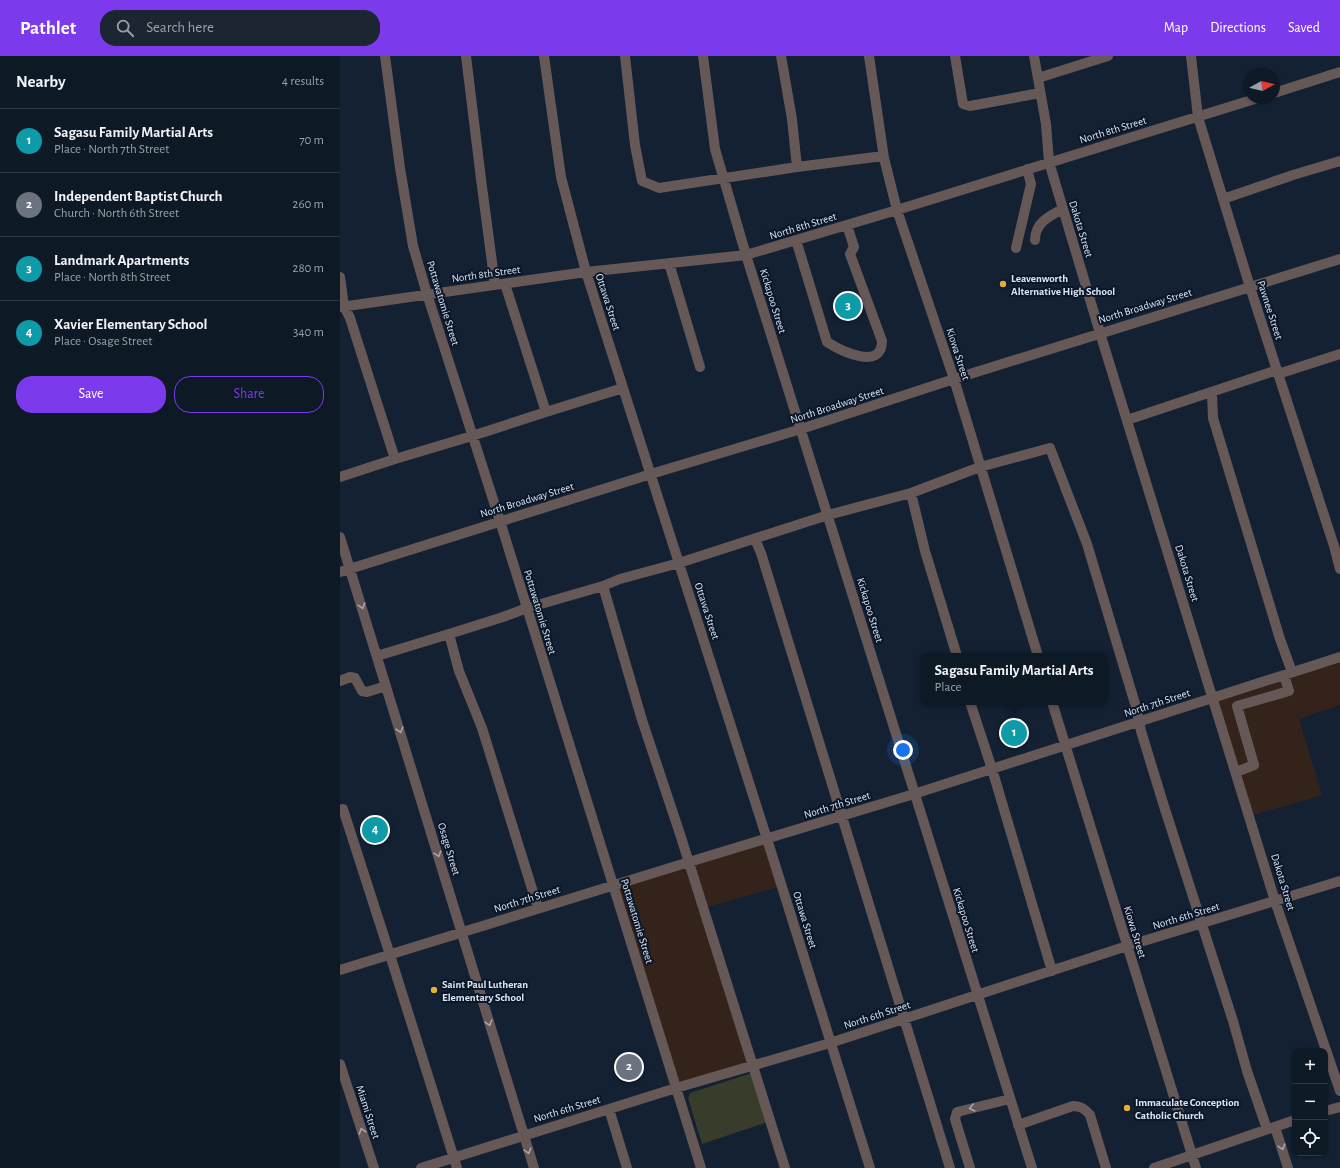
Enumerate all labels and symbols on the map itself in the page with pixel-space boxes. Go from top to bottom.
north arrow [1244,68,1280,104]
street label: North 8th Street [1078,114,1148,145]
street label: Dakota Street [1067,199,1095,259]
street label: North 8th Street [768,210,838,241]
street label: Pottawatomie Street [425,259,461,347]
street label: North 8th Street [451,264,522,284]
street label: Kickapoo Street [758,267,788,335]
street label: Ottawa Street [594,272,622,332]
place label: Leavenworth Alternative High School [1011,273,1115,297]
marker: Leavenworth Alternative High School [998,279,1008,289]
street label: Pawnee Street [1255,279,1285,341]
street label: North Broadway Street [1097,286,1194,325]
pin: 3 [835,291,861,321]
street label: Kiowa Street [944,327,972,382]
street label: North Broadway Street [789,385,885,425]
street label: North Broadway Street [479,480,576,519]
street label: Dakota Street [1173,543,1201,603]
street label: Pottawatomie Street [522,568,558,656]
street label: Kickapoo Street [855,576,885,644]
street label: Ottawa Street [693,581,721,641]
one-way arrow [357,602,366,609]
street label: North 7th Street [1123,687,1192,719]
pin: 1 [1001,718,1027,748]
one-way arrow [395,726,404,733]
your location [893,740,913,760]
street label: North 7th Street [803,790,872,820]
pin: 4 [362,815,388,845]
street label: Osage Street [436,821,462,877]
one-way arrow [433,851,442,858]
street label: Dakota Street [1269,852,1297,912]
street label: Pottawatomie Street [619,877,655,965]
street label: North 7th Street [493,884,562,914]
street label: Kickapoo Street [951,886,981,954]
street label: Ottawa Street [791,890,819,950]
street label: North 6th Street [1151,900,1221,931]
street label: Kiowa Street [1122,905,1148,960]
place label: Saint Paul Lutheran Elementary School [442,979,528,1003]
marker: Saint Paul Lutheran Elementary School [429,985,439,995]
street label: North 6th Street [842,999,912,1031]
one-way arrow [484,1019,493,1026]
pin: 2 [616,1052,642,1082]
street label: Miami Street [354,1084,382,1141]
street label: North 6th Street [532,1093,602,1124]
place label: Immaculate Conception Catholic Church [1135,1097,1240,1121]
one-way arrow [969,1103,976,1112]
marker: Immaculate Conception Catholic Church [1122,1103,1132,1113]
one-way arrow [358,1128,366,1135]
one-way arrow [1277,1144,1285,1151]
one-way arrow [523,1148,532,1155]

